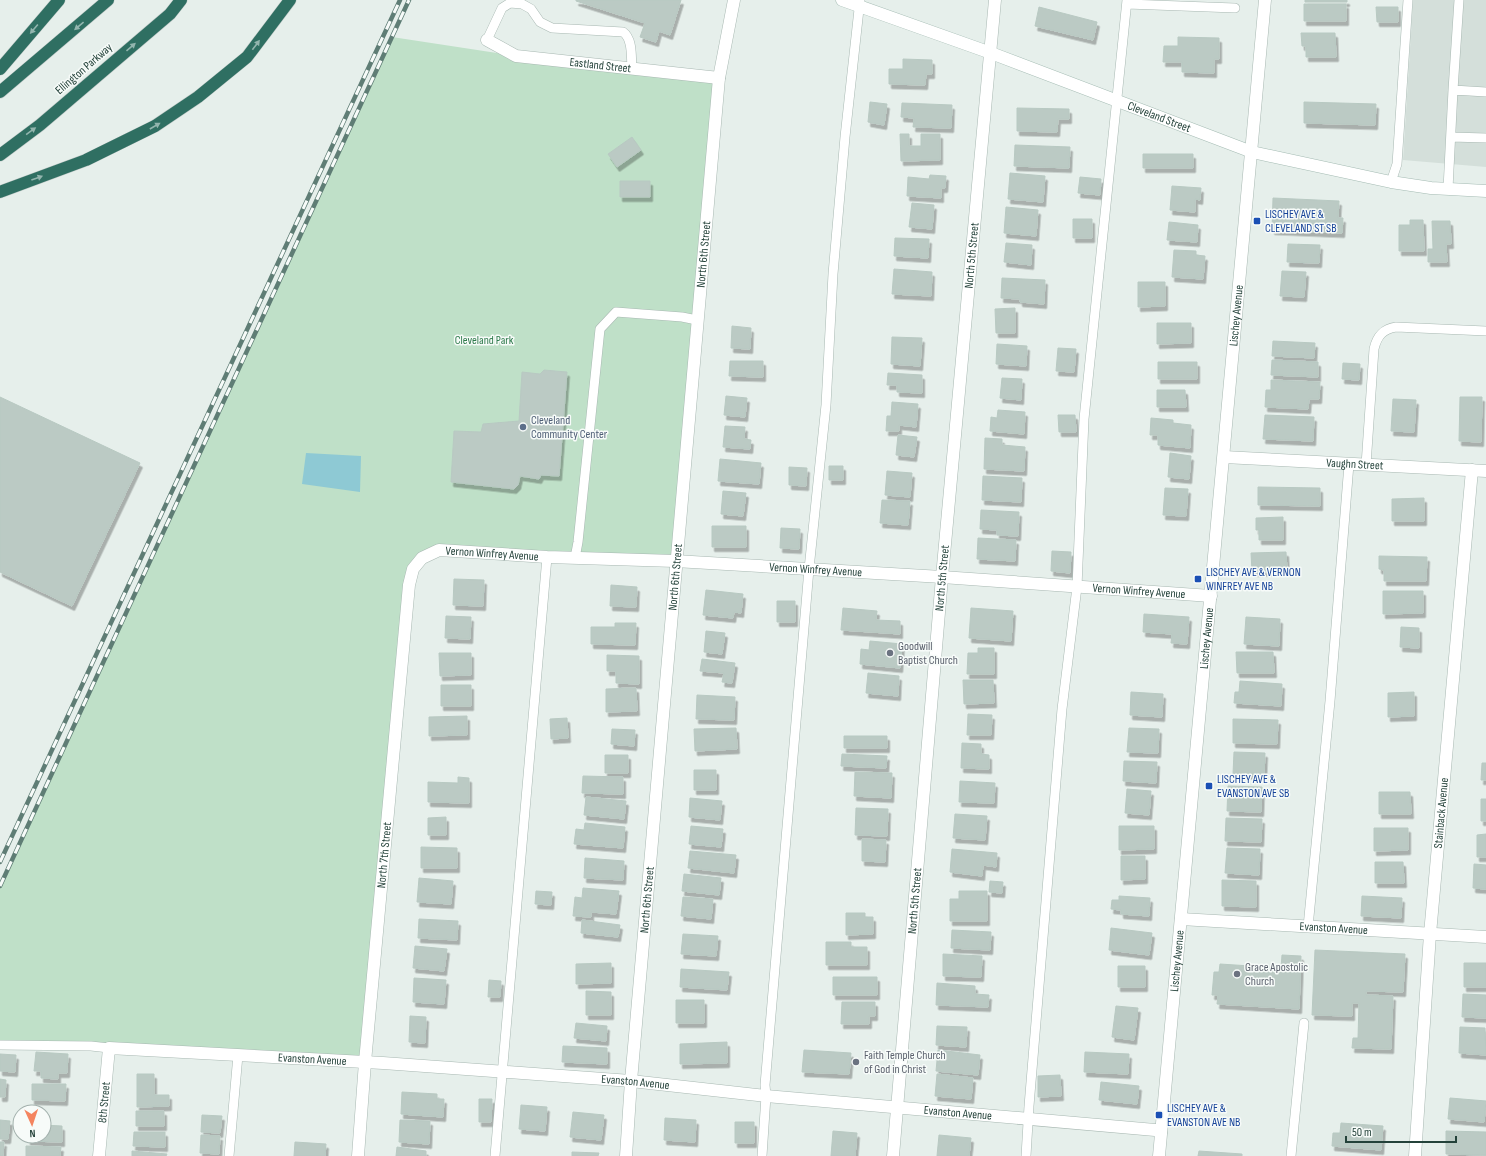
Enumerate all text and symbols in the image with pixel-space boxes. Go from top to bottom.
one-way arrow [74,21,84,30]
one-way arrow [29,24,38,35]
one-way arrow [252,39,260,50]
street label: Ellington Parkway [52,40,116,98]
one-way arrow [125,43,136,52]
street label: Eastland Street [569,54,632,76]
street label: Cleveland Street [1125,98,1193,136]
one-way arrow [149,122,161,129]
one-way arrow [26,127,37,136]
one-way arrow [31,175,43,181]
place label: LISCHEY AVE & CLEVELAND ST SB [1265,207,1337,236]
marker: LISCHEY AVE & CLEVELAND ST SB [1252,216,1262,226]
street label: North 6th Street [693,220,714,288]
street label: North 5th Street [961,221,982,289]
street label: Lischey Avenue [1226,284,1246,347]
park label: Cleveland Park [455,333,514,348]
place label: Cleveland Community Center [531,413,608,442]
marker: Cleveland Community Center [518,422,528,432]
street label: Vaughn Street [1326,455,1384,473]
street label: Vernon Winfrey Avenue [445,543,539,564]
street label: North 6th Street [665,543,686,611]
street label: North 5th Street [932,544,952,612]
street label: Vernon Winfrey Avenue [769,559,863,580]
place label: LISCHEY AVE & VERNON WINFREY AVE NB [1206,565,1301,594]
marker: LISCHEY AVE & VERNON WINFREY AVE NB [1193,574,1203,584]
street label: Vernon Winfrey Avenue [1092,580,1186,602]
street label: Lischey Avenue [1196,607,1217,670]
place label: Goodwill Baptist Church [898,639,958,668]
marker: Goodwill Baptist Church [885,648,895,658]
place label: LISCHEY AVE & EVANSTON AVE SB [1217,772,1289,801]
street label: Stainback Avenue [1430,777,1452,849]
marker: LISCHEY AVE & EVANSTON AVE SB [1204,781,1214,791]
street label: North 7th Street [374,821,395,889]
street label: North 6th Street [637,866,657,934]
street label: North 5th Street [904,867,925,935]
street label: Evanston Avenue [1299,919,1369,938]
street label: Lischey Avenue [1167,929,1187,992]
place label: Grace Apostolic Church [1245,960,1308,989]
marker: Grace Apostolic Church [1232,969,1242,979]
place label: Faith Temple Church of God in Christ [864,1048,946,1077]
street label: Evanston Avenue [278,1050,347,1068]
marker: Faith Temple Church of God in Christ [851,1057,861,1067]
street label: Evanston Avenue [601,1071,670,1093]
street label: 8th Street [95,1081,113,1124]
place label: LISCHEY AVE & EVANSTON AVE NB [1167,1101,1240,1130]
street label: Evanston Avenue [923,1102,993,1123]
north arrow [12,1104,52,1144]
marker: LISCHEY AVE & EVANSTON AVE NB [1154,1110,1164,1120]
scale bar [1346,1118,1456,1144]
text: 50 m [1352,1125,1372,1140]
text: N [29,1127,36,1140]

